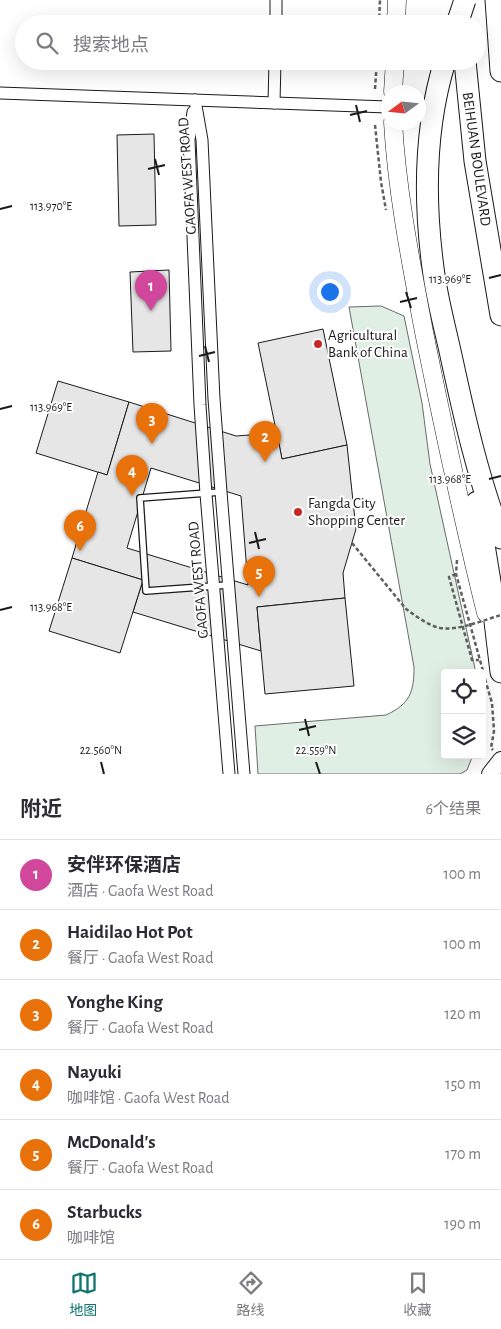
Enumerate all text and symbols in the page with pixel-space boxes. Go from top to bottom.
search box [15,15,486,70]
icon: search [33,29,61,57]
text: 搜索地点 [73,36,149,55]
north arrow [381,85,426,130]
street label: BEIHUAN BOULEVARD [460,91,493,227]
street label: GAOFA WEST ROAD [176,117,199,235]
text: 113.970°E [30,200,72,212]
pin: 1 [135,270,167,311]
text: 113.969°E [429,273,471,285]
your location [317,279,343,305]
place label: Agricultural Bank of China [328,328,408,360]
marker: Agricultural Bank of China [312,338,324,350]
text: 113.969°E [30,401,72,413]
pin: 3 [136,403,168,444]
pin: 2 [249,421,281,462]
pin: 4 [116,455,148,496]
text: 113.968°E [429,473,471,485]
place label: Fangda City Shopping Center [308,496,405,528]
marker: Fangda City Shopping Center [292,506,304,518]
pin: 6 [64,510,96,551]
street label: GAOFA WEST ROAD [186,521,211,639]
pin: 5 [243,556,275,597]
text: 113.968°E [30,601,72,613]
map controls [441,669,486,759]
button: locate [441,669,486,714]
button: layers [441,714,486,759]
text: 22.560°N [80,744,122,756]
text: 22.559°N [295,744,337,756]
text: 附近 [20,799,62,820]
text: 6个结果 [425,801,481,817]
text: 安伴环保酒店 [67,856,181,875]
text: 1 [33,866,39,882]
text: 100 m [443,866,481,882]
text: 酒店 · Gaofa West Road [67,883,213,899]
text: Haidilao Hot Pot [67,923,193,942]
text: 2 [32,936,40,952]
text: 100 m [443,936,481,952]
text: 餐厅 · Gaofa West Road [67,950,213,966]
text: Yonghe King [67,993,163,1012]
text: 3 [33,1006,39,1022]
text: 120 m [444,1006,481,1022]
text: 餐厅 · Gaofa West Road [67,1020,213,1036]
text: Nayuki [67,1063,122,1082]
text: 4 [32,1076,40,1092]
text: 150 m [445,1076,481,1092]
text: 咖啡馆 · Gaofa West Road [67,1090,229,1106]
text: McDonald's [67,1133,156,1152]
text: 5 [33,1146,39,1162]
text: 170 m [445,1146,481,1162]
text: 餐厅 · Gaofa West Road [67,1160,213,1176]
text: Starbucks [67,1203,142,1222]
text: 6 [32,1216,40,1232]
text: 190 m [444,1216,481,1232]
text: 咖啡馆 [67,1230,115,1246]
tab: 地图 [70,1269,98,1320]
tab: 路线 [237,1269,265,1320]
tab: 收藏 [404,1269,432,1320]

